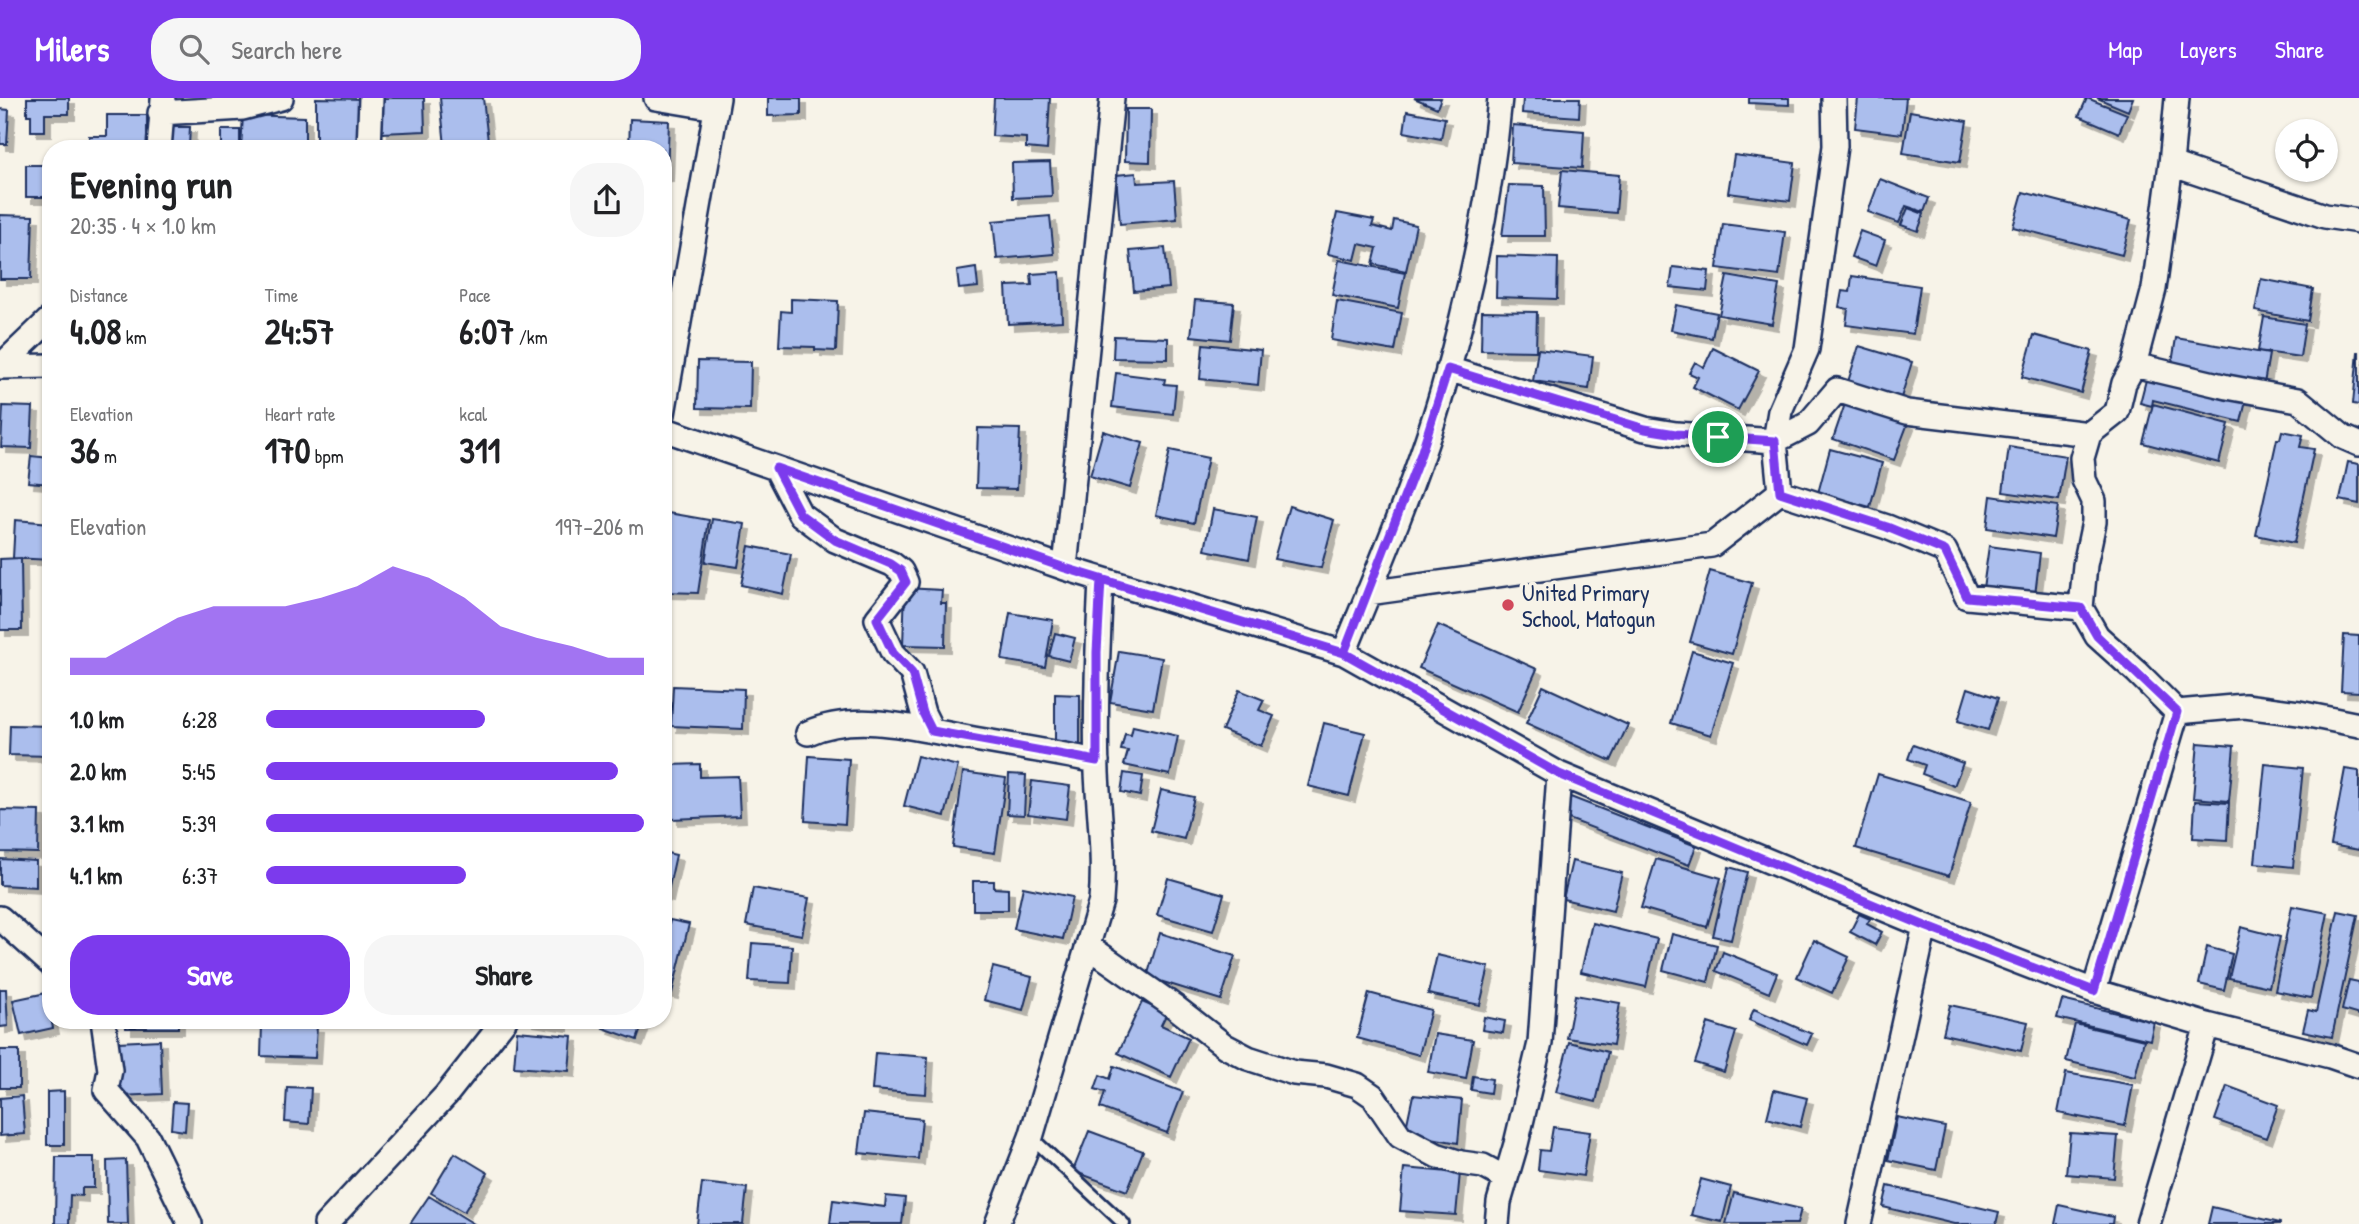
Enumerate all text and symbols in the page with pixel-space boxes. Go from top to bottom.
search box [151,18,641,81]
text: Milers [35,27,109,71]
icon: search [175,30,213,68]
text: Search here [231,32,342,67]
text: Map [2108,33,2142,65]
text: Layers [2180,33,2237,65]
text: Share [2275,33,2324,65]
map controls [2275,119,2338,182]
button: locate [2275,119,2338,182]
text: Evening run [70,158,233,210]
button: share [570,163,644,237]
text: 20:35 · 4 × 1.0 km [70,210,216,241]
text: Distance [70,282,128,308]
text: Time [265,282,298,308]
text: Pace [459,282,491,308]
text: 4.08 [70,308,121,355]
text: 24:57 [265,308,334,355]
text: 6:07 [459,308,514,355]
text: km [121,324,147,350]
text: /km [514,324,548,350]
text: Elevation [70,401,133,427]
text: Heart rate [265,401,336,427]
text: kcal [459,401,487,427]
pin [1688,407,1748,467]
icon: arrive [1699,418,1737,456]
text: 36 [70,427,100,474]
text: 170 [265,427,310,474]
text: 311 [459,427,500,474]
text: m [100,443,117,469]
text: bpm [310,443,344,469]
text: Elevation [70,511,146,542]
text: 197–206 m [555,511,644,542]
place label: United Primary School, Matogun [1522,577,1655,634]
marker: United Primary School, Matogun [1500,597,1516,613]
text: 1.0 km [70,704,124,735]
text: 6:28 [182,704,217,735]
text: 2.0 km [70,756,126,787]
text: 5:45 [182,756,215,787]
text: 3.1 km [70,808,124,839]
text: 5:39 [182,808,216,839]
text: 4.1 km [70,860,122,891]
text: 6:37 [182,860,218,891]
button: Save [70,935,350,1015]
button: Share [364,935,644,1015]

